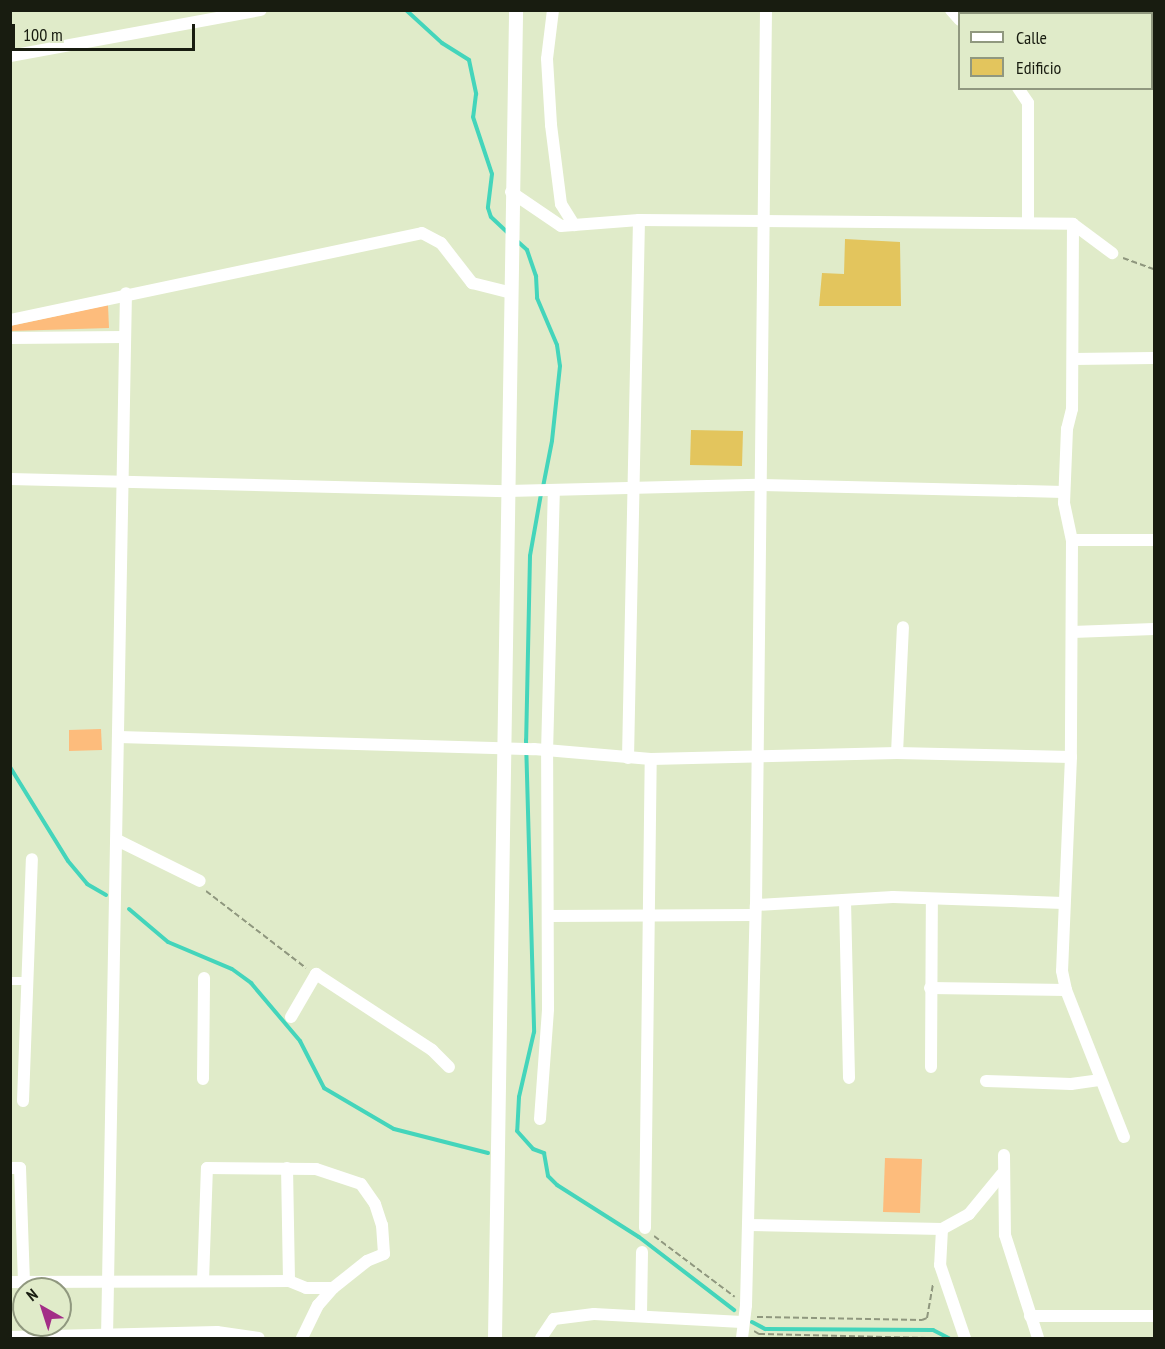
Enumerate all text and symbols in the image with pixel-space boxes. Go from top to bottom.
scale bar [15,12,198,50]
legend [958,12,1153,90]
text: 100 m [23,23,63,46]
text: Calle [1016,26,1047,49]
text: Edificio [1016,56,1061,79]
north arrow [12,1277,72,1337]
text: N [22,1284,42,1305]

